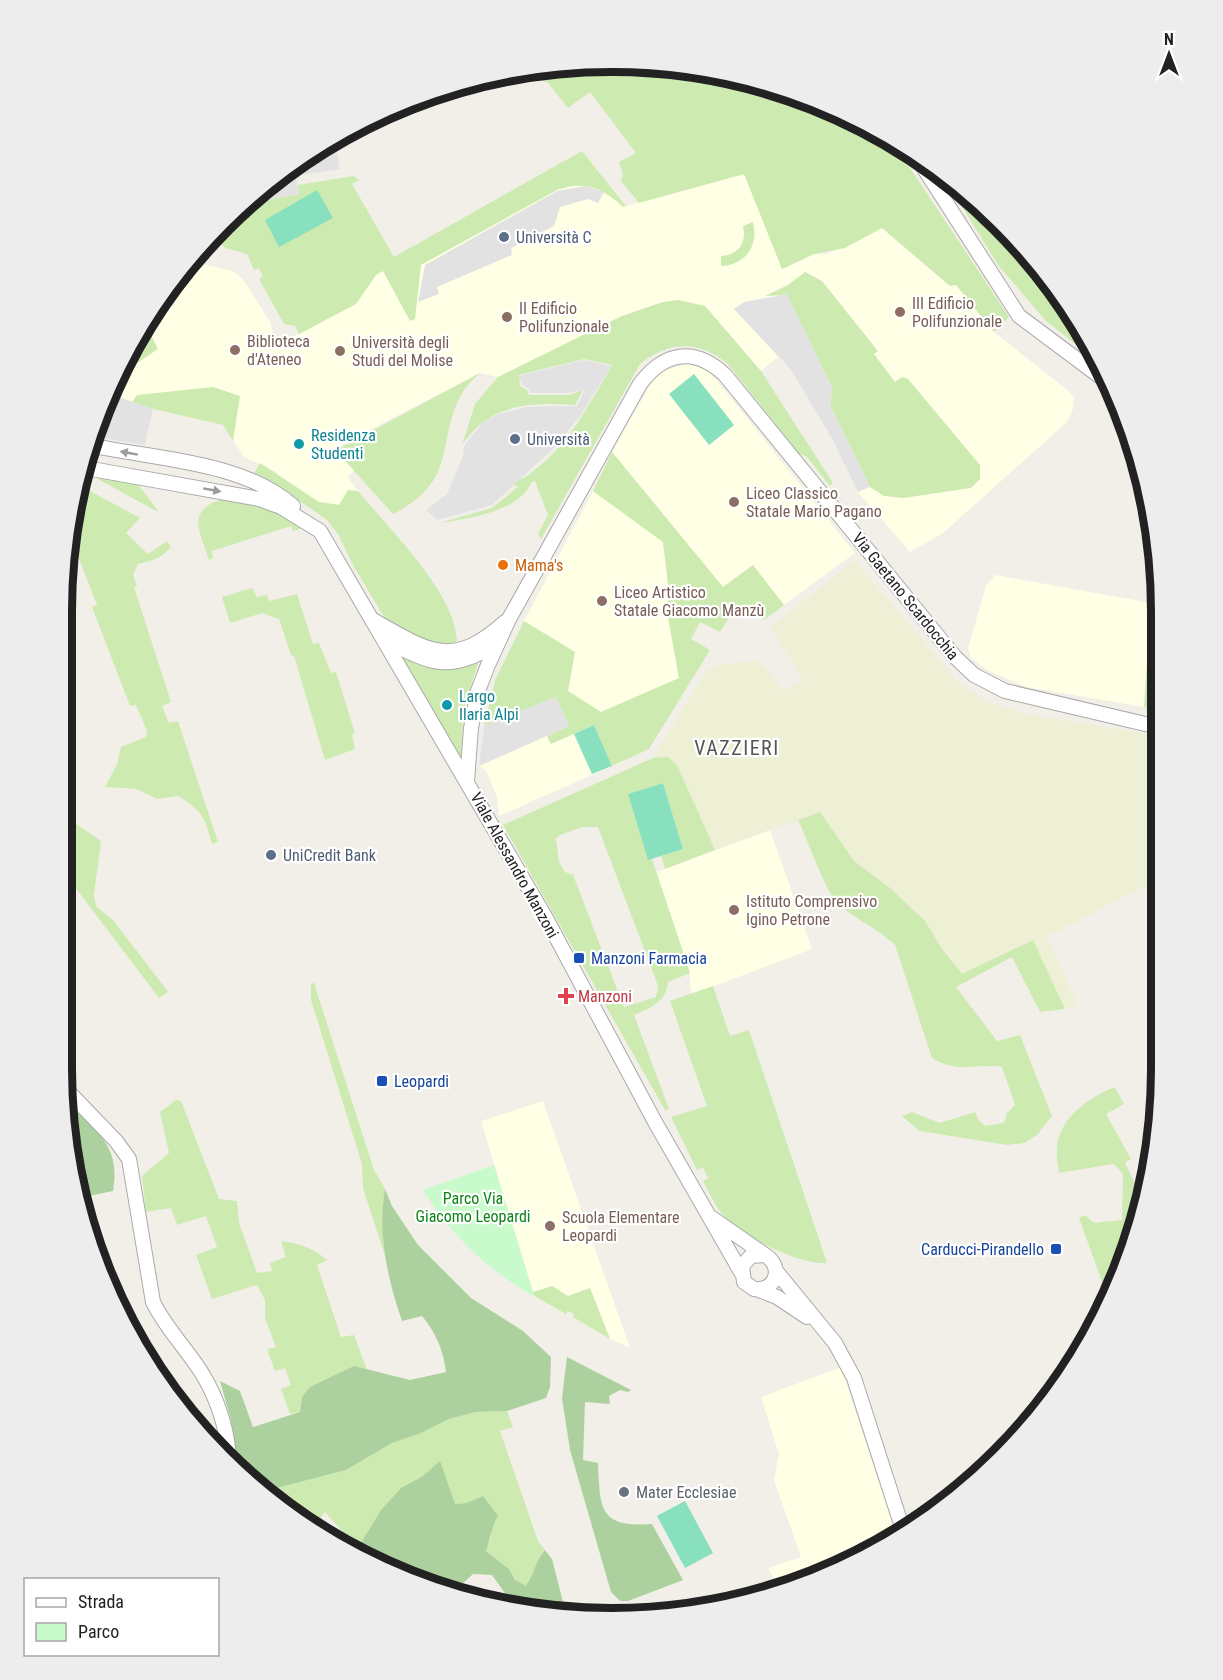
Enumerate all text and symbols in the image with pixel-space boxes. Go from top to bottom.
north arrow [1139,24,1199,84]
text: N [1164,30,1174,49]
place label: Università C [516,228,592,247]
marker: Università C [497,230,511,244]
place label: III Edificio Polifunzionale [912,294,1002,331]
place label: II Edificio Polifunzionale [519,299,609,336]
marker: III Edificio Polifunzionale [893,305,907,319]
marker: II Edificio Polifunzionale [500,310,514,324]
place label: Biblioteca d'Ateneo [247,332,310,369]
place label: Università degli Studi del Molise [352,333,453,370]
marker: Biblioteca d'Ateneo [228,343,242,357]
marker: Università degli Studi del Molise [333,344,347,358]
place label: Residenza Studenti [311,426,376,463]
place label: Università [527,430,590,449]
marker: Università [508,432,522,446]
marker: Residenza Studenti [292,437,306,451]
one-way arrow [120,448,139,457]
place label: Liceo Classico Statale Mario Pagano [746,484,882,521]
one-way arrow [203,486,222,495]
marker: Liceo Classico Statale Mario Pagano [727,495,741,509]
street label: Via Gaetano Scardocchia [848,529,963,664]
place label: Mama's [515,556,563,575]
marker: Mama's [496,558,510,572]
place label: Liceo Artistico Statale Giacomo Manzù [614,583,764,620]
marker: Liceo Artistico Statale Giacomo Manzù [595,594,609,608]
place label: Largo Ilaria Alpi [459,687,519,724]
marker: Largo Ilaria Alpi [440,698,454,712]
district label: VAZZIERI [694,736,780,760]
street label: Viale Alessandro Manzoni [467,789,563,941]
place label: UniCredit Bank [283,846,377,865]
marker: UniCredit Bank [264,848,278,862]
place label: Istituto Comprensivo Igino Petrone [746,892,877,929]
marker: Istituto Comprensivo Igino Petrone [727,903,741,917]
place label: Manzoni Farmacia [591,949,707,968]
marker: Manzoni Farmacia [572,951,586,965]
place label: Manzoni [578,987,632,1006]
marker: Manzoni [559,989,573,1003]
place label: Leopardi [394,1072,449,1091]
marker: Leopardi [375,1074,389,1088]
park label: Parco Via Giacomo Leopardi [416,1189,531,1226]
place label: Scuola Elementare Leopardi [562,1208,680,1245]
marker: Scuola Elementare Leopardi [543,1219,557,1233]
place label: Carducci-Pirandello [921,1240,1044,1259]
marker: Carducci-Pirandello [1049,1242,1063,1256]
place label: Mater Ecclesiae [636,1483,736,1502]
marker: Mater Ecclesiae [617,1485,631,1499]
legend [24,1578,219,1656]
text: Strada [78,1591,124,1612]
text: Parco [78,1621,119,1642]

